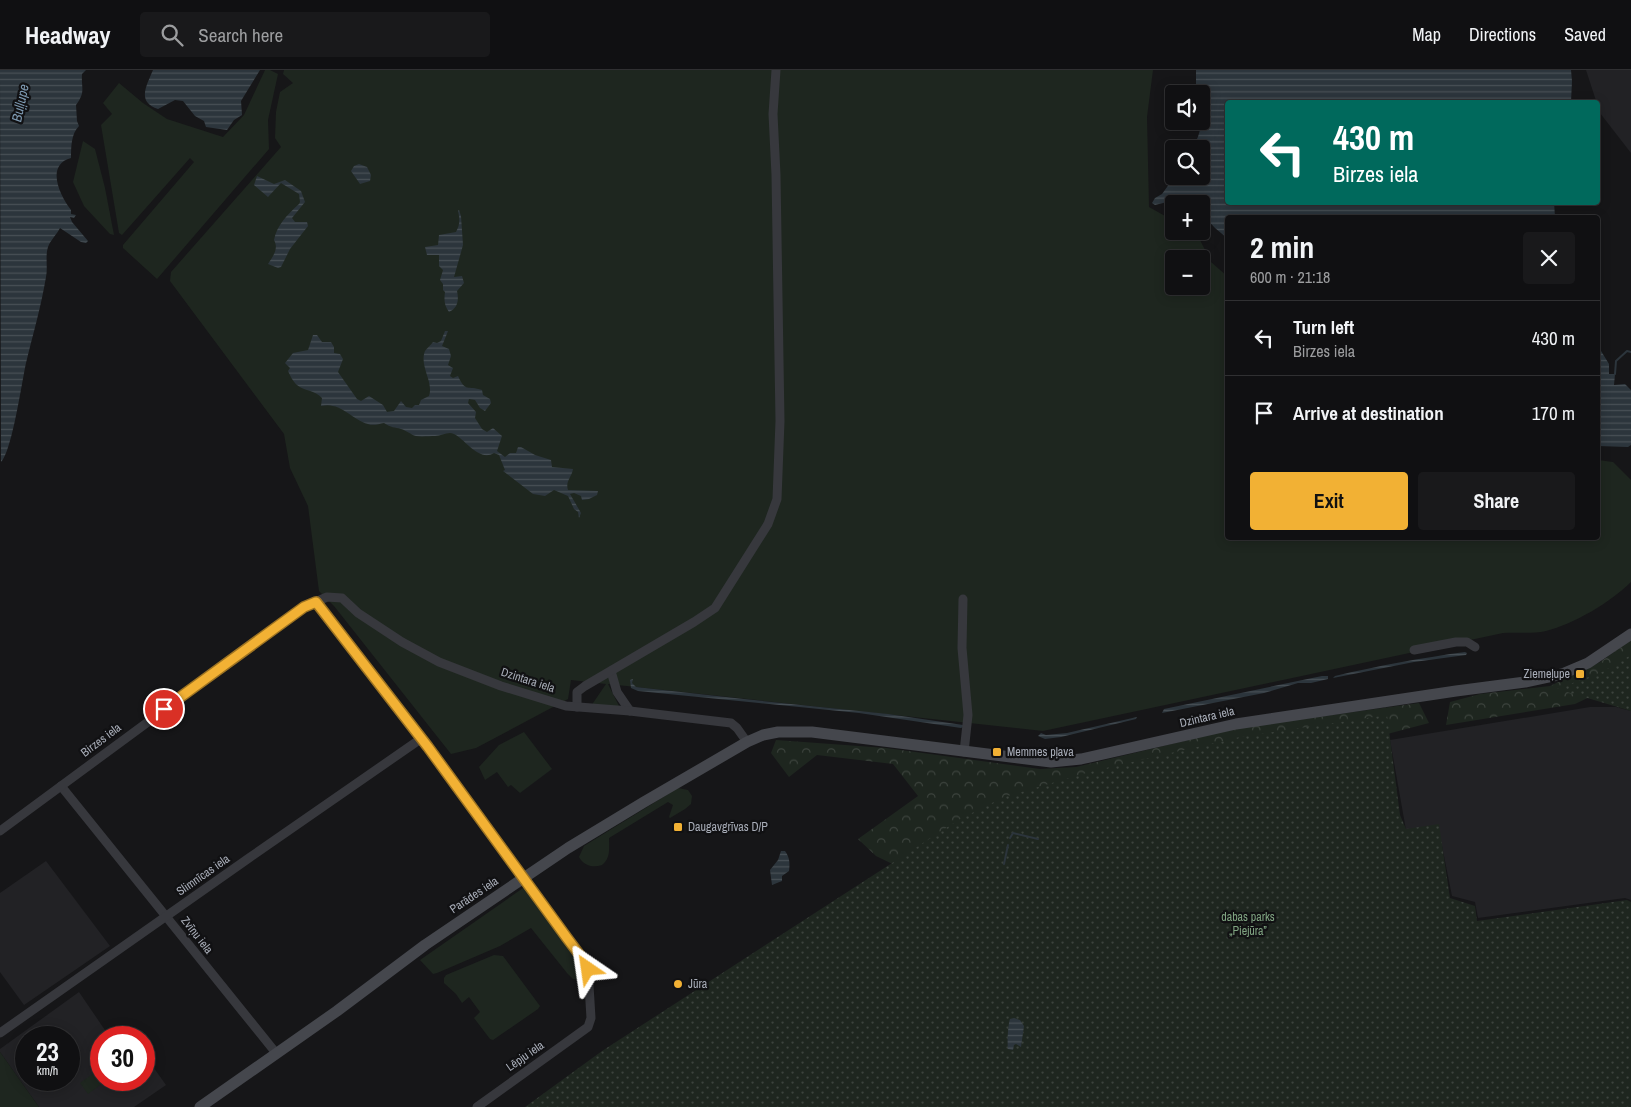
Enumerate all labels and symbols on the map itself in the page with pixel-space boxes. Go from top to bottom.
water label: Buļļupe [7,82,33,124]
street label: Dzintara iela [499,664,557,696]
place label: Ziemeļupe [1524,666,1570,682]
marker: Ziemeļupe [1574,668,1586,680]
pin [143,688,185,730]
street label: Dzintara iela [1178,703,1236,731]
street label: Birzes iela [78,719,125,760]
place label: Memmes pļava [1007,744,1074,760]
marker: Memmes pļava [991,746,1003,758]
place label: Daugavgrīvas D/P [688,819,768,835]
marker: Daugavgrīvas D/P [672,821,684,833]
street label: Slimnīcas iela [173,850,233,899]
street label: Parādes iela [447,873,502,917]
park label: dabas parks „Piejūra” [1221,909,1275,939]
street label: Zvīņu iela [177,913,217,957]
position arrow [561,942,613,994]
place label: Jūra [688,976,708,992]
marker: Jūra [672,978,684,990]
speed limit sign: 30 [90,1026,155,1091]
street label: Lēpju iela [503,1037,547,1075]

